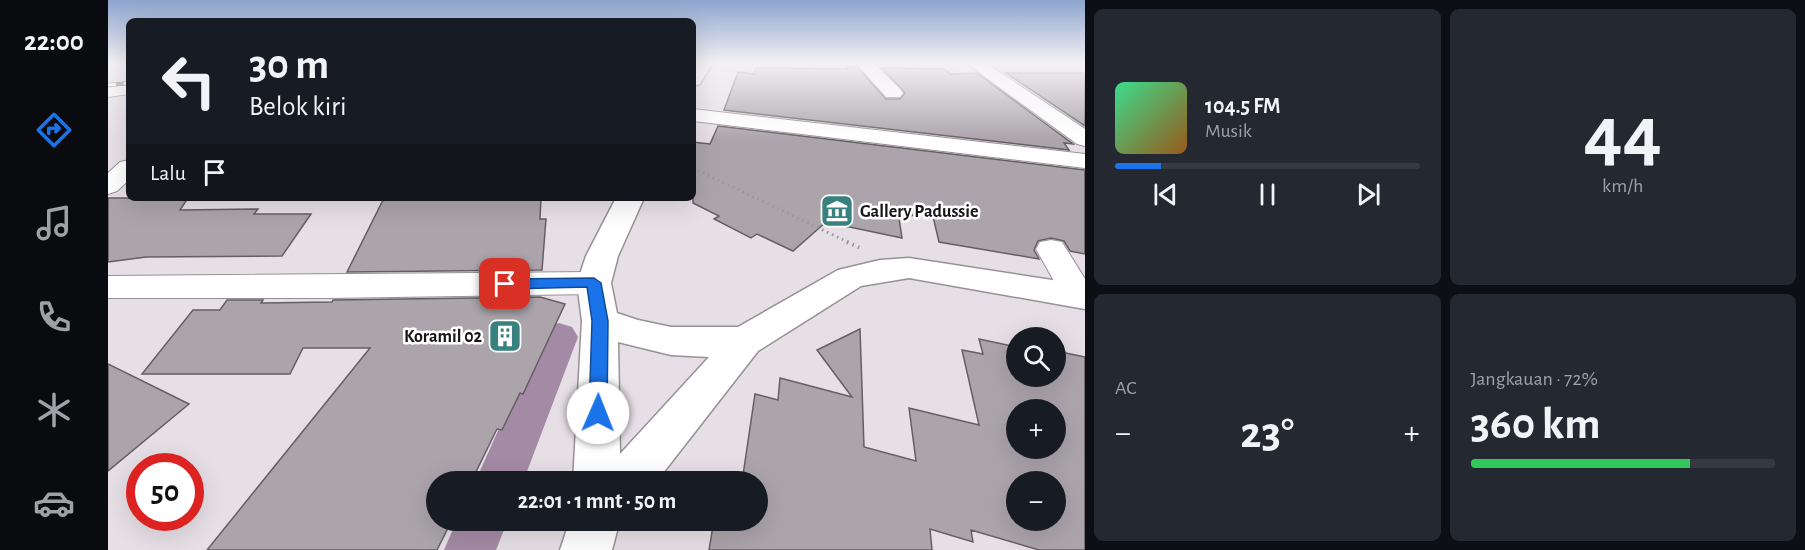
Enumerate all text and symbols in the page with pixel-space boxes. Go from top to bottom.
text: 22:00 [24,28,84,55]
icon: left [150,42,228,120]
text: 30 m [249,44,329,86]
text: Belok kiri [249,93,346,120]
text: 104.5 FM [1205,95,1281,117]
text: 44 [1584,96,1662,174]
icon: directions [33,109,75,151]
text: Musik [1205,121,1252,141]
icon: arrive [198,156,231,189]
text: Lalu [150,162,186,184]
text: km/h [1602,176,1643,196]
icon: previous [1149,178,1182,211]
icon: pause [1251,178,1284,211]
icon: next [1352,178,1385,211]
museum icon: Gallery Padussie [819,193,855,229]
icon: music [33,202,75,244]
place label: Gallery Padussie [860,203,978,221]
pin [479,258,530,309]
icon: arrive [488,267,521,300]
icon: phone [33,296,75,338]
building icon: Koramil 02 [487,318,523,354]
map controls [1006,327,1066,531]
button: search [1006,327,1066,387]
place label: Koramil 02 [404,328,483,346]
text: Jangkauan · 72% [1471,369,1598,389]
text: AC [1115,378,1137,398]
position arrow [566,381,630,445]
icon: climate [33,389,75,431]
button: + [1006,399,1066,459]
text: 360 km [1471,402,1600,447]
text: 23° [1240,411,1294,456]
text: − [1115,417,1131,450]
text: + [1404,417,1420,450]
speed limit sign: 50 [126,453,204,531]
button: − [1006,471,1066,531]
icon: car [33,482,75,524]
text: 22:01 · 1 mnt · 50 m [518,490,676,512]

